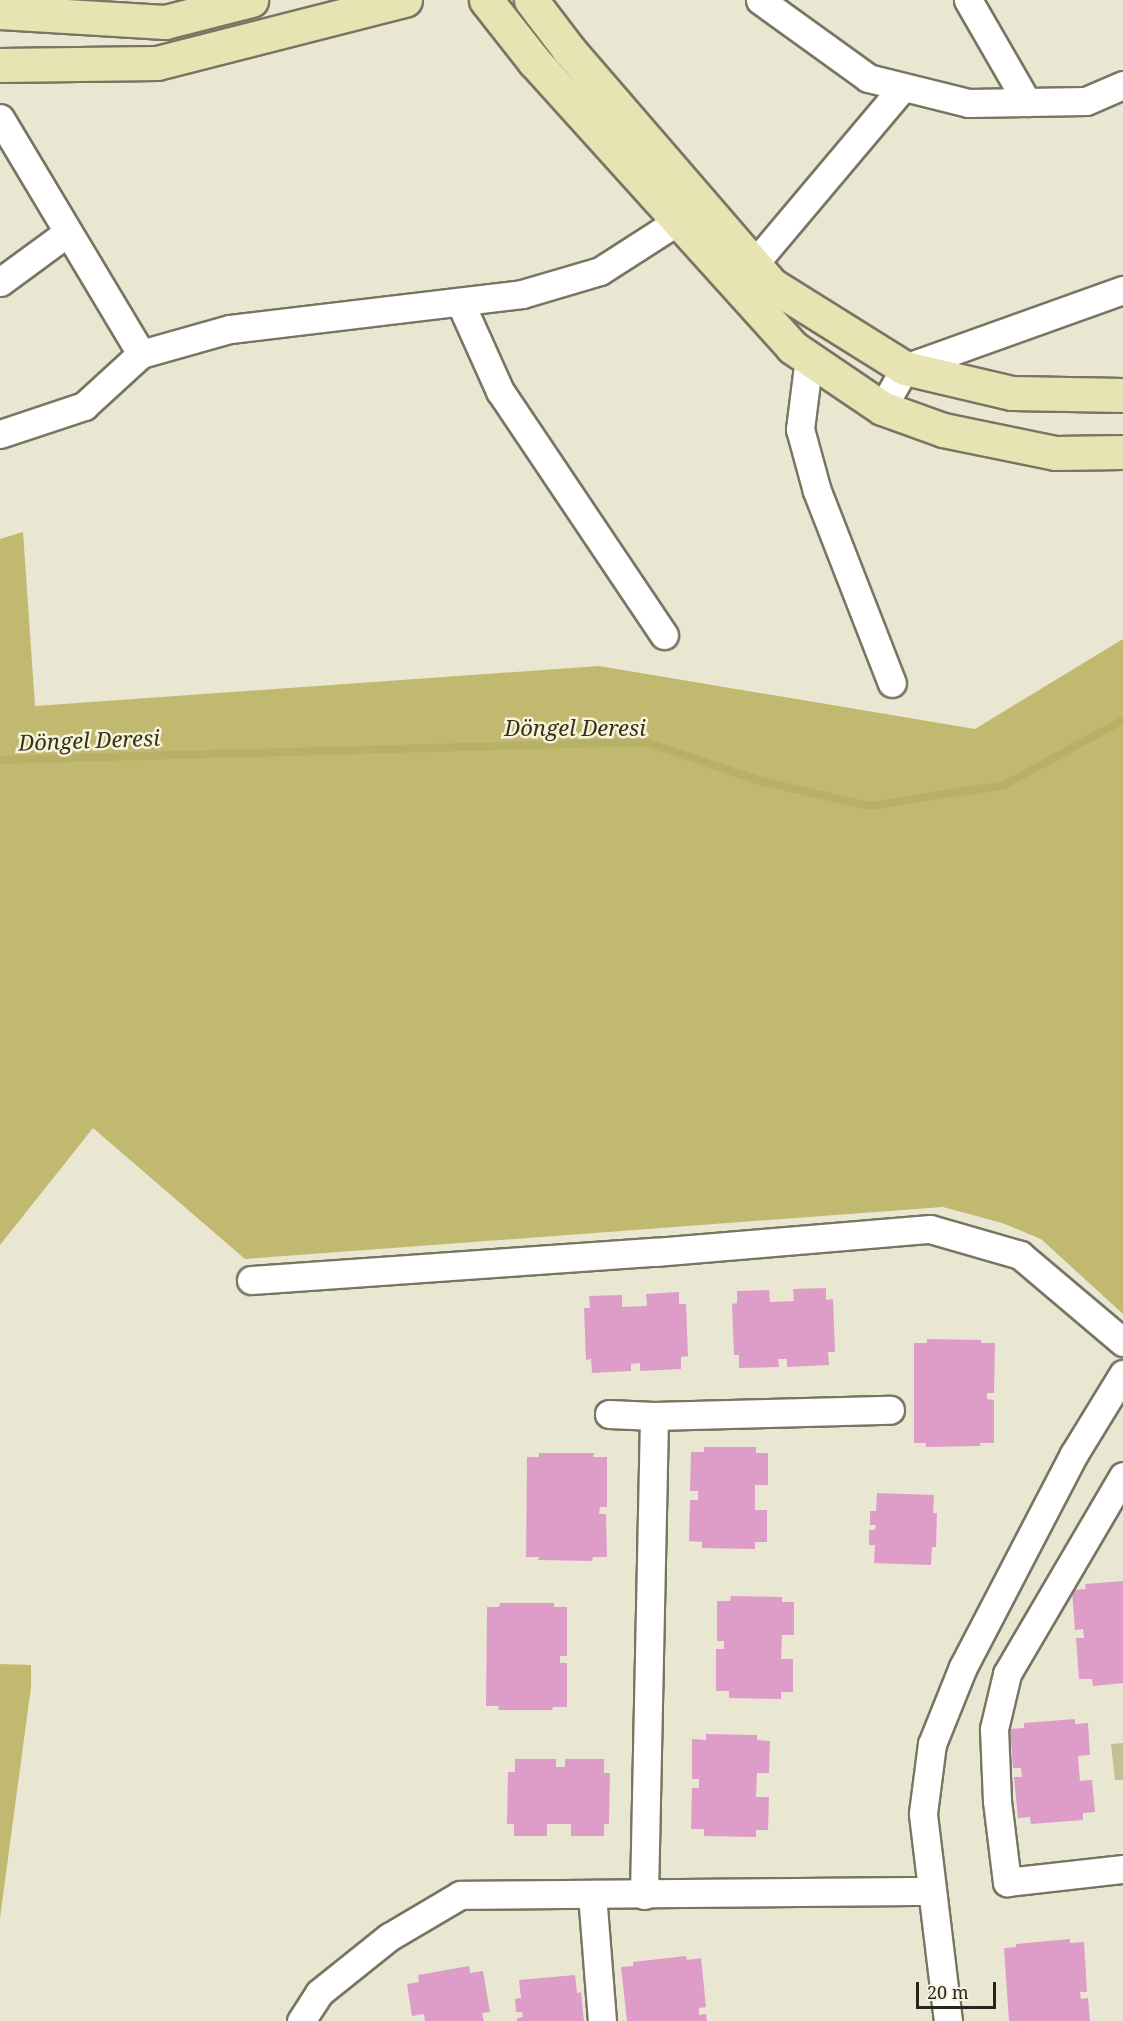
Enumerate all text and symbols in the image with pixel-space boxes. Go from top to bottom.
water label: Döngel Deresi [504,715,646,741]
water label: Döngel Deresi [18,724,160,756]
scale bar [919,1970,998,2008]
text: 20 m [927,1980,969,2004]

